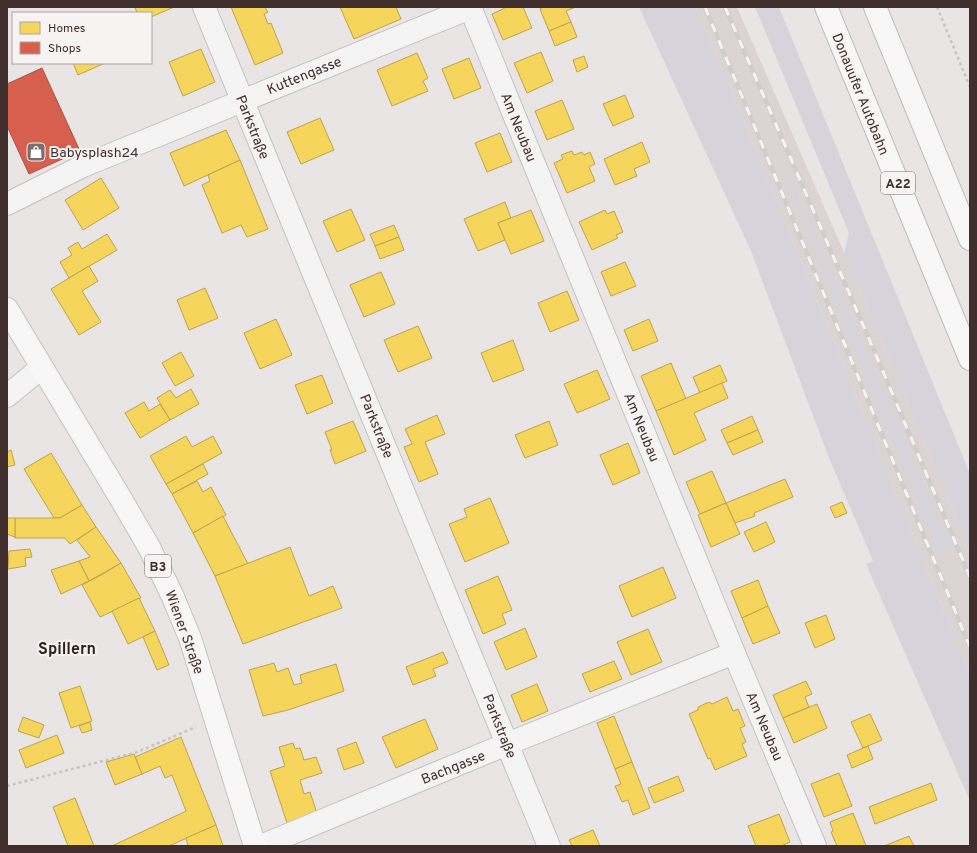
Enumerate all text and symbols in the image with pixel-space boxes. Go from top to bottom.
legend [12,12,152,64]
text: Homes [48,21,85,37]
street label: Donauufer Autobahn [827,31,892,158]
text: Shops [48,41,81,57]
street label: Kuttengasse [265,54,344,99]
street label: Am Neubau [496,90,539,165]
street label: Parkstraße [231,93,272,162]
shop icon: Babysplash24 [25,141,47,163]
place label: Babysplash24 [50,145,139,162]
road number: A22 [881,172,915,194]
street label: Am Neubau [619,390,662,465]
street label: Parkstraße [355,392,396,461]
road number: B3 [145,555,171,577]
street label: Wiener Straße [161,588,207,677]
district label: Spillern [38,640,96,660]
street label: Am Neubau [741,690,786,764]
street label: Parkstraße [478,692,519,761]
street label: Bachgasse [419,748,488,789]

